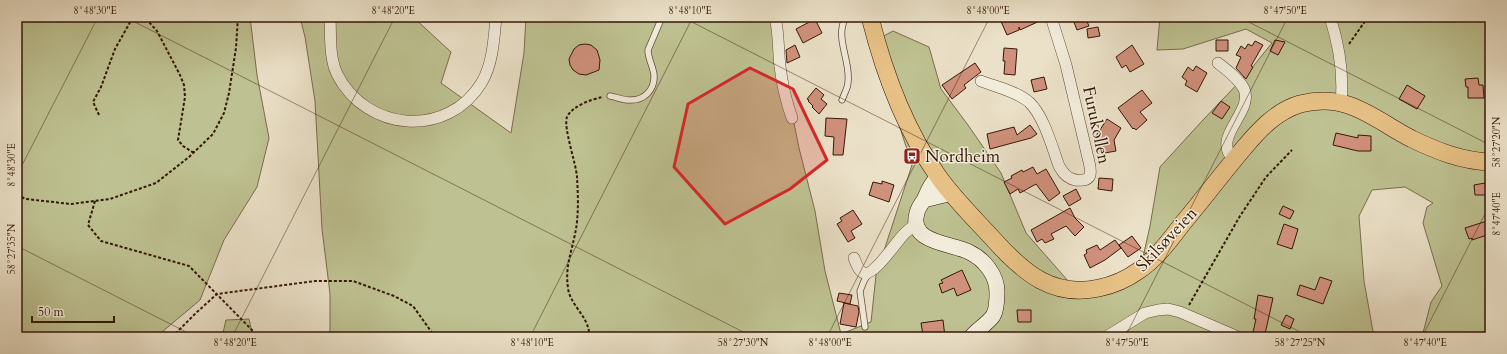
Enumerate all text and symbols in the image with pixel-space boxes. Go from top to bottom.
text: 8°48'30"E [73,4,117,18]
text: 8°48'20"E [371,4,415,18]
text: 8°48'10"E [668,4,712,18]
text: 8°48'00"E [966,4,1010,18]
text: 8°47'50"E [1263,4,1307,18]
street label: Furukollen [1077,84,1116,166]
text: 58°27'20"N [1490,116,1504,167]
text: 8°48'30"E [5,143,19,187]
place label: Nordheim [925,145,1001,168]
bus stop icon: Nordheim [902,146,922,166]
text: 8°47'40"E [1490,192,1504,236]
street label: Skilsøveien [1131,202,1202,277]
text: 58°27'35"N [5,223,19,274]
scale bar [32,298,114,324]
text: 50 m [38,304,65,320]
text: 8°48'20"E [213,336,257,350]
text: 8°48'10"E [510,336,554,350]
text: 58°27'30"N [718,336,769,350]
text: 8°48'00"E [808,336,852,350]
text: 8°47'50"E [1105,336,1149,350]
text: 58°27'25"N [1275,336,1326,350]
text: 8°47'40"E [1403,336,1447,350]

